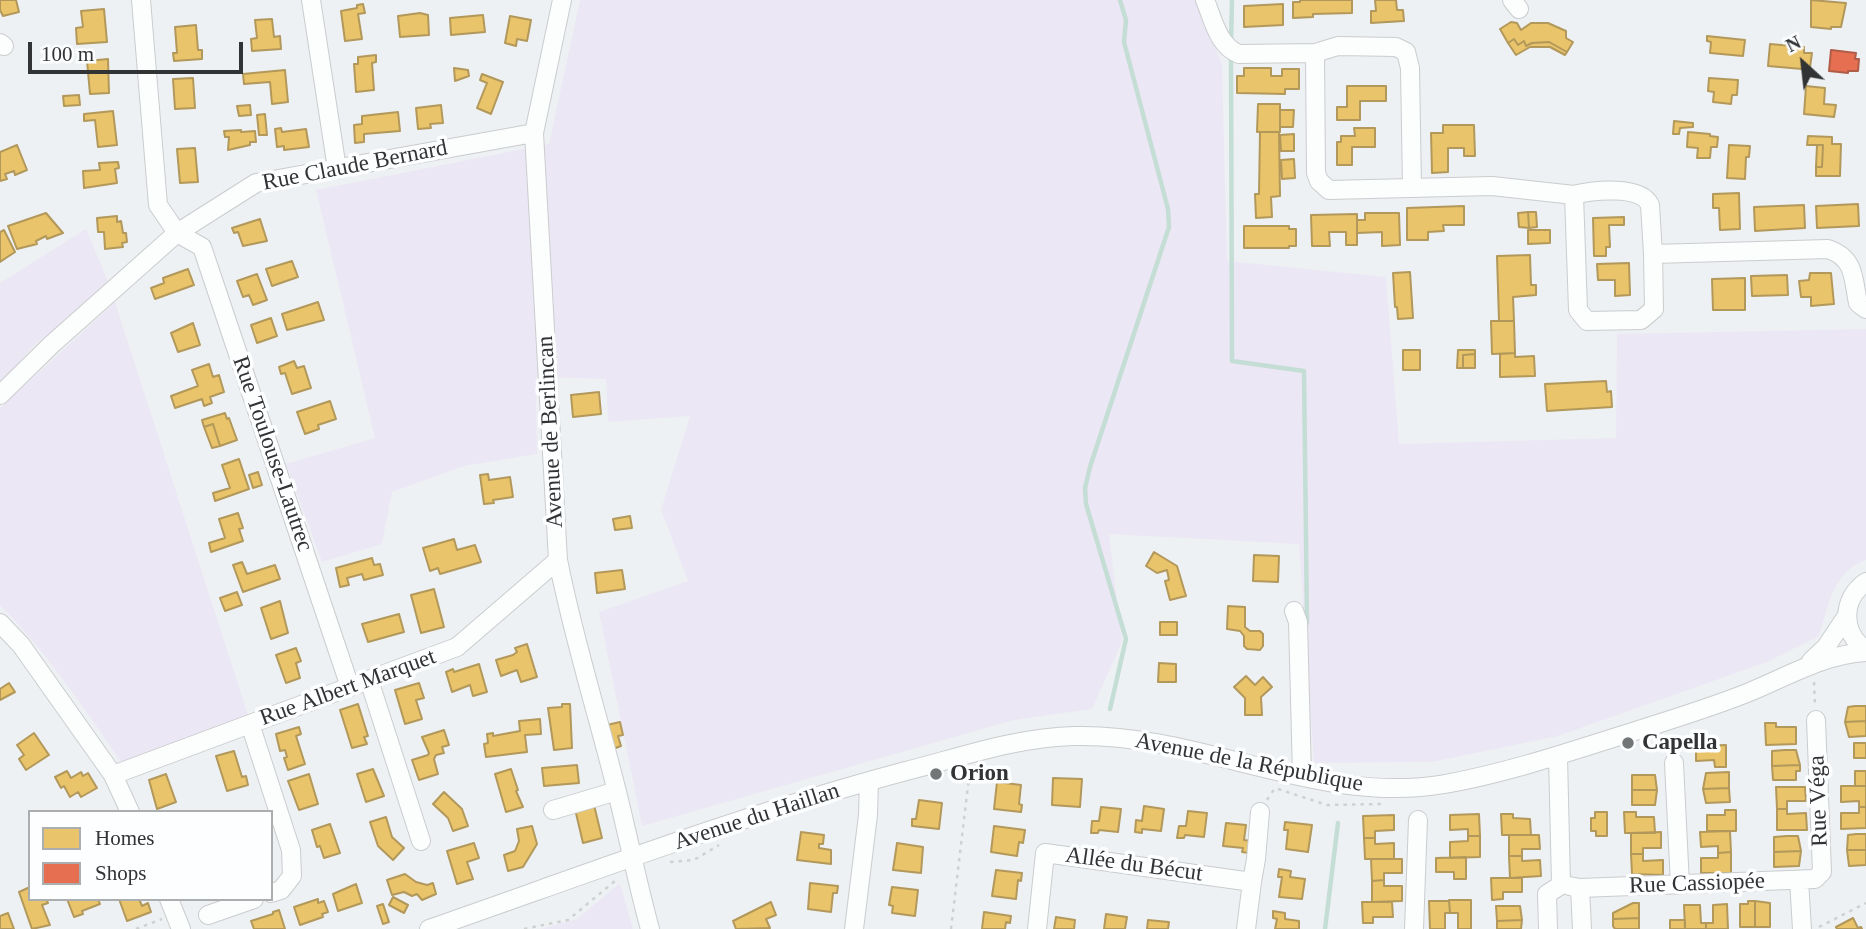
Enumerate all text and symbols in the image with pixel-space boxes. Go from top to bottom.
scale bar [32,28,247,72]
north arrow [1768,28,1838,98]
text: N [1782,31,1804,56]
text: 100 m [41,42,94,66]
street label: Rue Claude Bernard [260,135,450,197]
street label: Avenue de Berlincan [532,335,570,529]
street label: Rue Toulouse-Lautrec [226,353,318,555]
street label: Rue Albert Marquet [256,643,440,733]
street label: Avenue de la République [1133,727,1365,799]
place label: Capella [1642,729,1717,757]
marker: Capella [1620,735,1636,751]
street label: Rue Véga [1804,755,1834,847]
place label: Orion [950,760,1009,788]
marker: Orion [928,766,944,782]
street label: Avenue du Haillan [671,777,843,857]
legend [28,810,273,901]
text: Homes [95,826,155,850]
street label: Allée du Bécut [1064,842,1204,888]
text: Shops [95,861,146,885]
street label: Rue Cassiopée [1629,868,1765,900]

